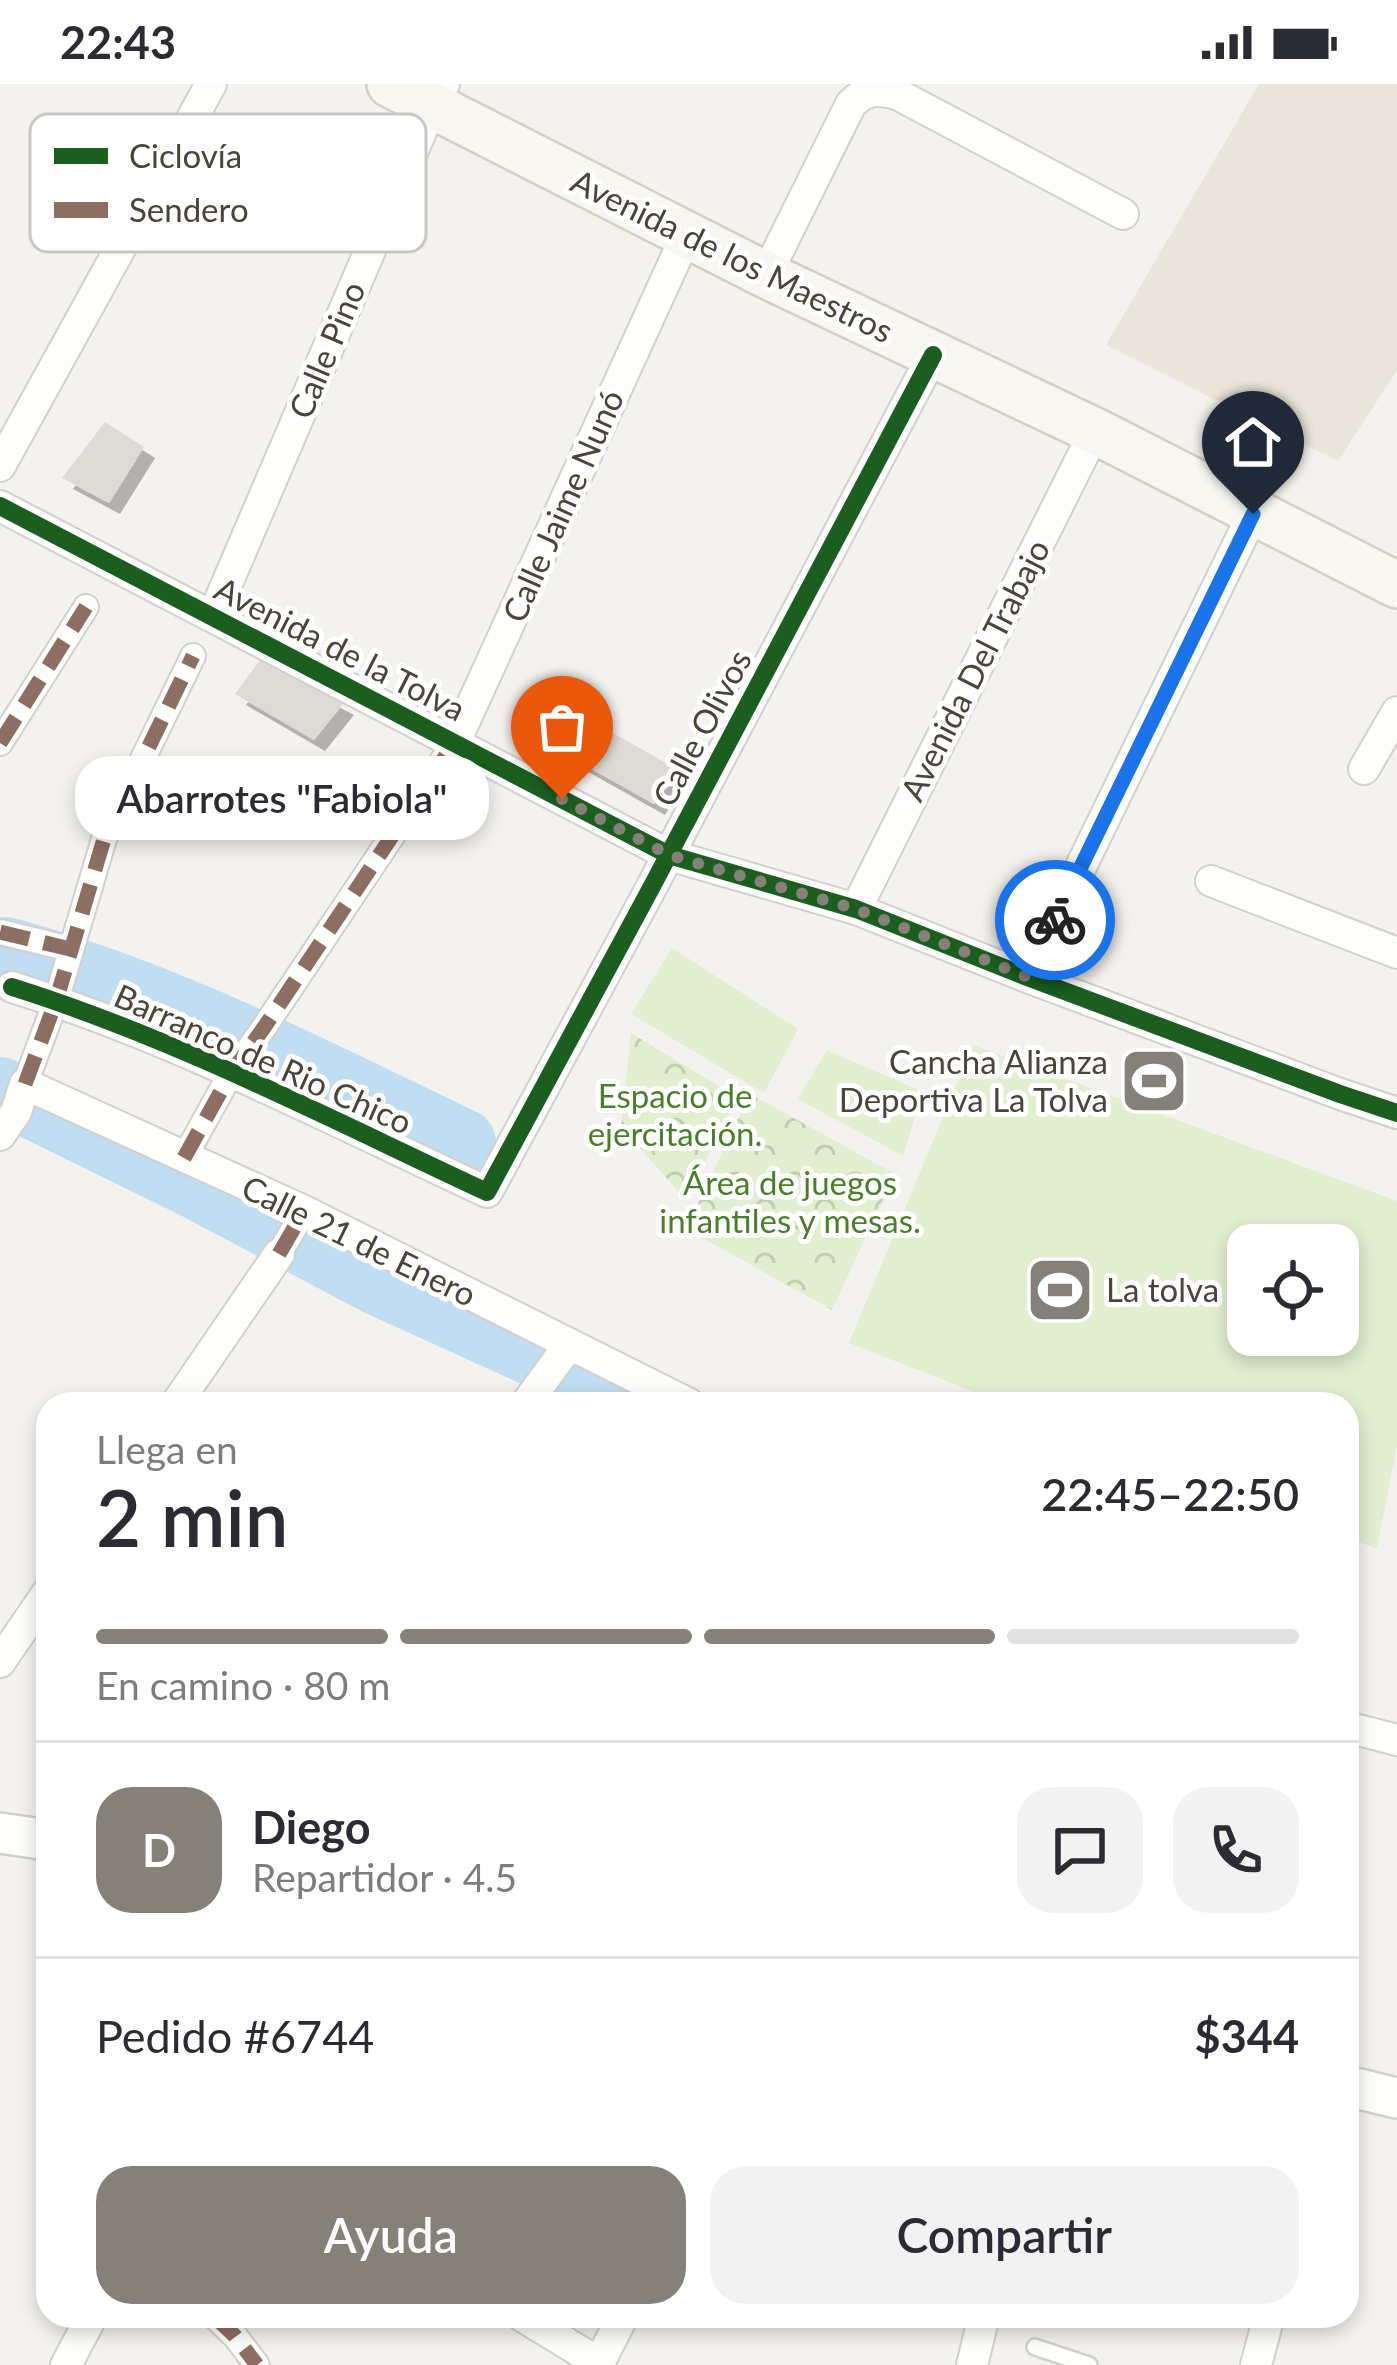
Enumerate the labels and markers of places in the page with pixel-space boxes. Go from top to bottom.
pin [1202,391,1304,514]
pin [511,676,613,799]
callout: Abarrotes "Fabiola" [76,757,490,841]
place label: Cancha Alianza Deportiva La Tolva [839,1041,1108,1119]
sports icon: Cancha Alianza Deportiva La Tolva [1119,1046,1189,1116]
sports icon: La tolva [1025,1255,1095,1325]
place label: La tolva [1106,1269,1219,1309]

